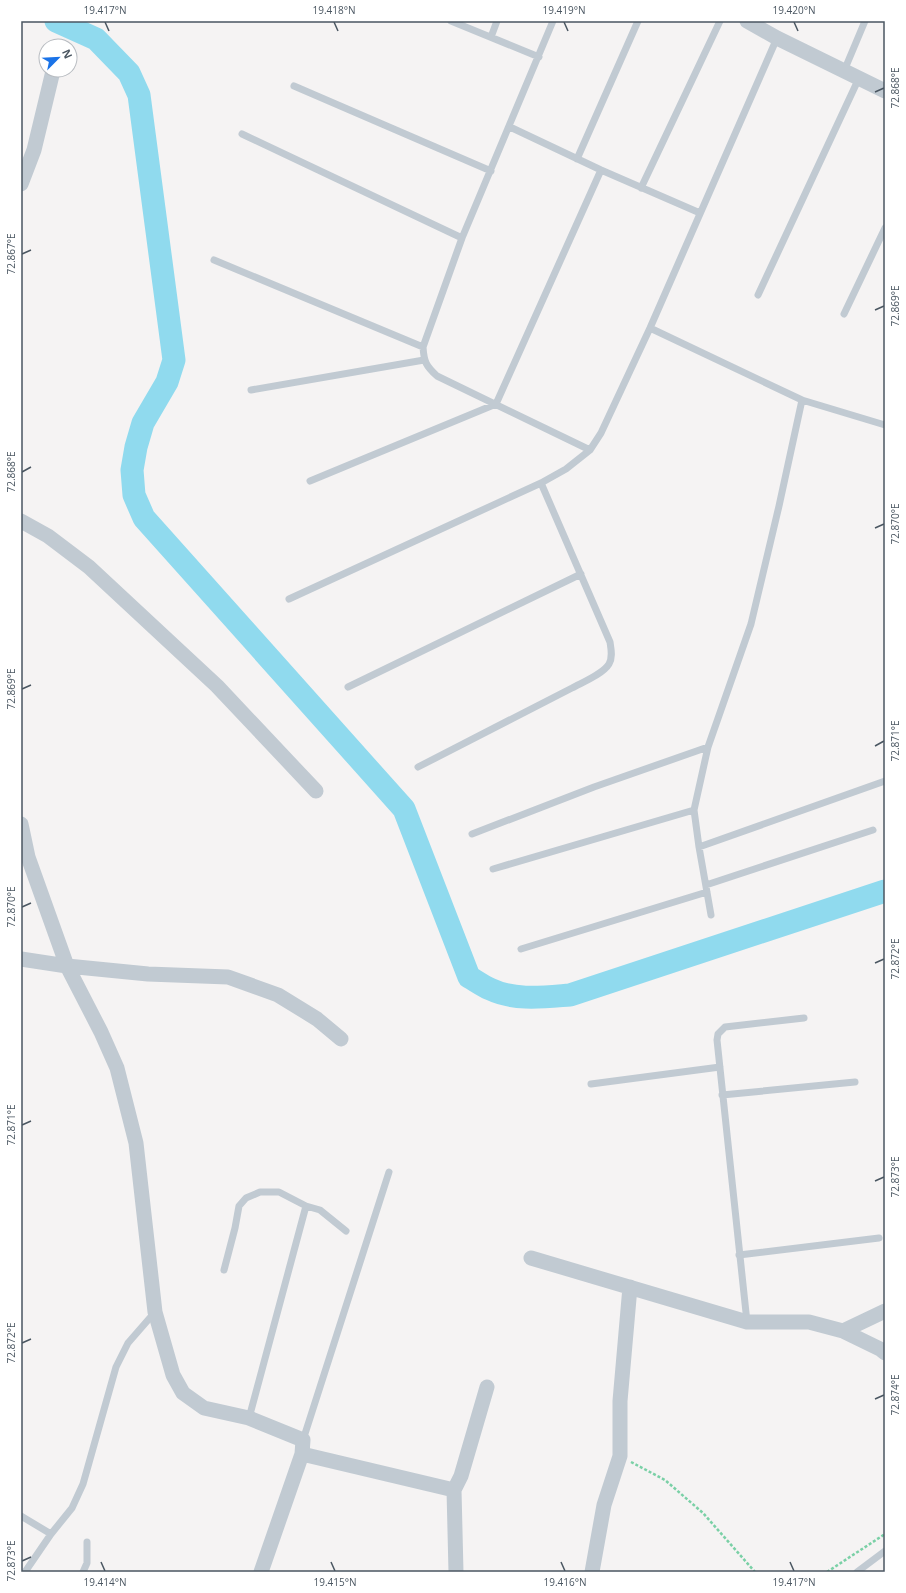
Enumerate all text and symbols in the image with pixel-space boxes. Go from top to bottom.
text: 19.417°N [83,3,127,17]
text: 19.418°N [312,3,356,17]
text: 19.419°N [542,3,586,17]
text: 19.420°N [772,3,816,17]
north arrow [38,38,78,78]
text: N [59,47,76,61]
text: 72.868°E [888,67,902,109]
text: 72.867°E [4,233,18,275]
text: 72.869°E [888,285,902,327]
text: 72.868°E [4,451,18,493]
text: 72.870°E [888,503,902,545]
text: 72.869°E [4,668,18,710]
text: 72.871°E [888,720,902,762]
text: 72.870°E [4,886,18,928]
text: 72.872°E [888,938,902,980]
text: 72.871°E [4,1104,18,1146]
text: 72.873°E [888,1156,902,1198]
text: 72.872°E [4,1322,18,1364]
text: 72.874°E [888,1374,902,1416]
text: 72.873°E [4,1540,18,1582]
text: 19.414°N [83,1575,127,1589]
text: 19.415°N [313,1575,357,1589]
text: 19.416°N [543,1575,587,1589]
text: 19.417°N [772,1575,816,1589]

